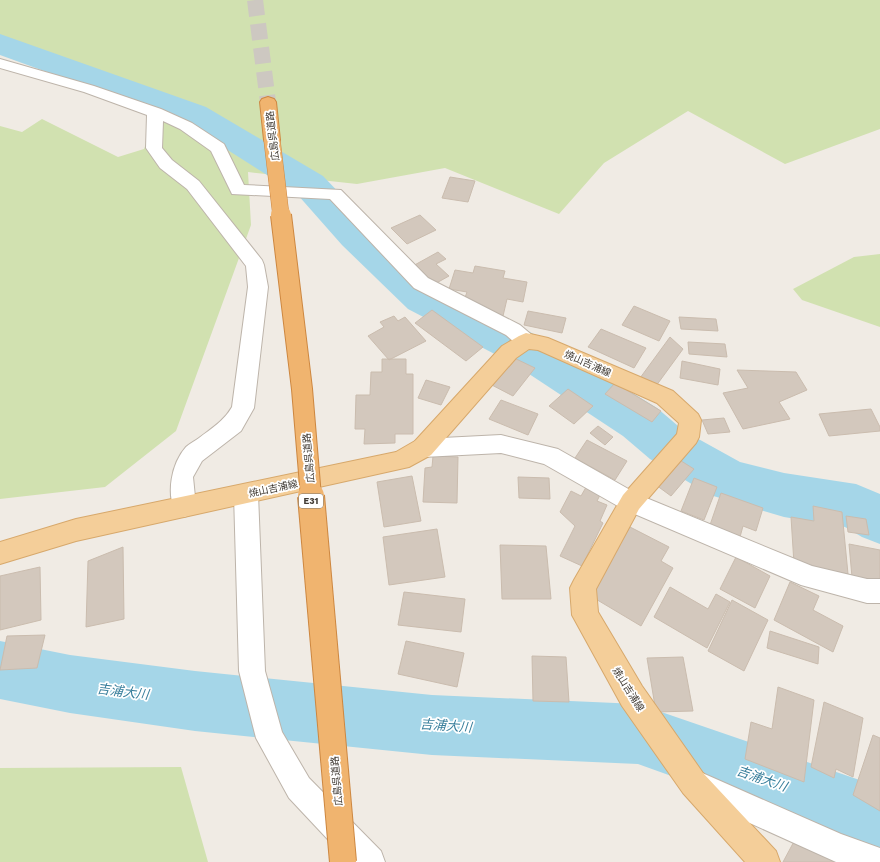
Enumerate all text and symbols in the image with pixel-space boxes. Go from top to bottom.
street label: 広島呉道路 [264,110,281,161]
street label: 焼山吉浦線 [563,348,613,379]
street label: 広島呉道路 [301,433,316,483]
street label: 焼山吉浦線 [248,478,299,499]
road number: E31 [299,494,323,508]
street label: 焼山吉浦線 [611,665,646,713]
water label: 吉浦大川 [96,681,152,702]
water label: 吉浦大川 [419,716,474,735]
street label: 広島呉道路 [329,756,344,806]
water label: 吉浦大川 [735,763,791,795]

